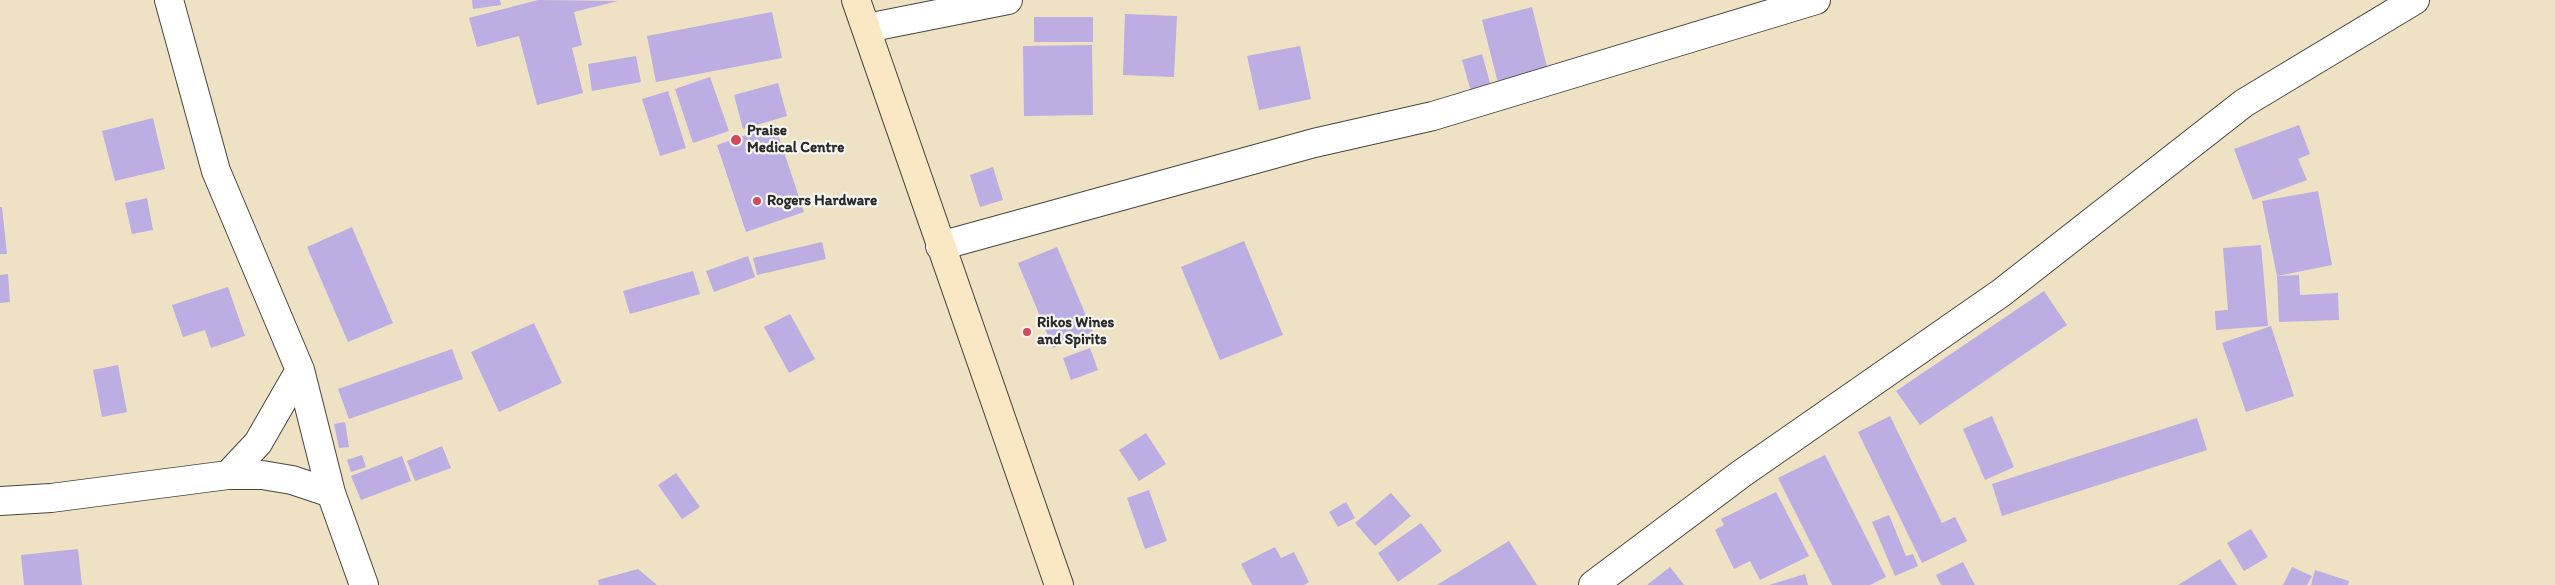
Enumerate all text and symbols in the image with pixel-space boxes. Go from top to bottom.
place label: Praise Medical Centre [747,122,844,157]
marker: Praise Medical Centre [729,133,743,147]
place label: Rogers Hardware [767,192,877,210]
marker: Rogers Hardware [751,195,763,207]
place label: Rikos Wines and Spirits [1037,314,1114,349]
marker: Rikos Wines and Spirits [1021,326,1033,338]

